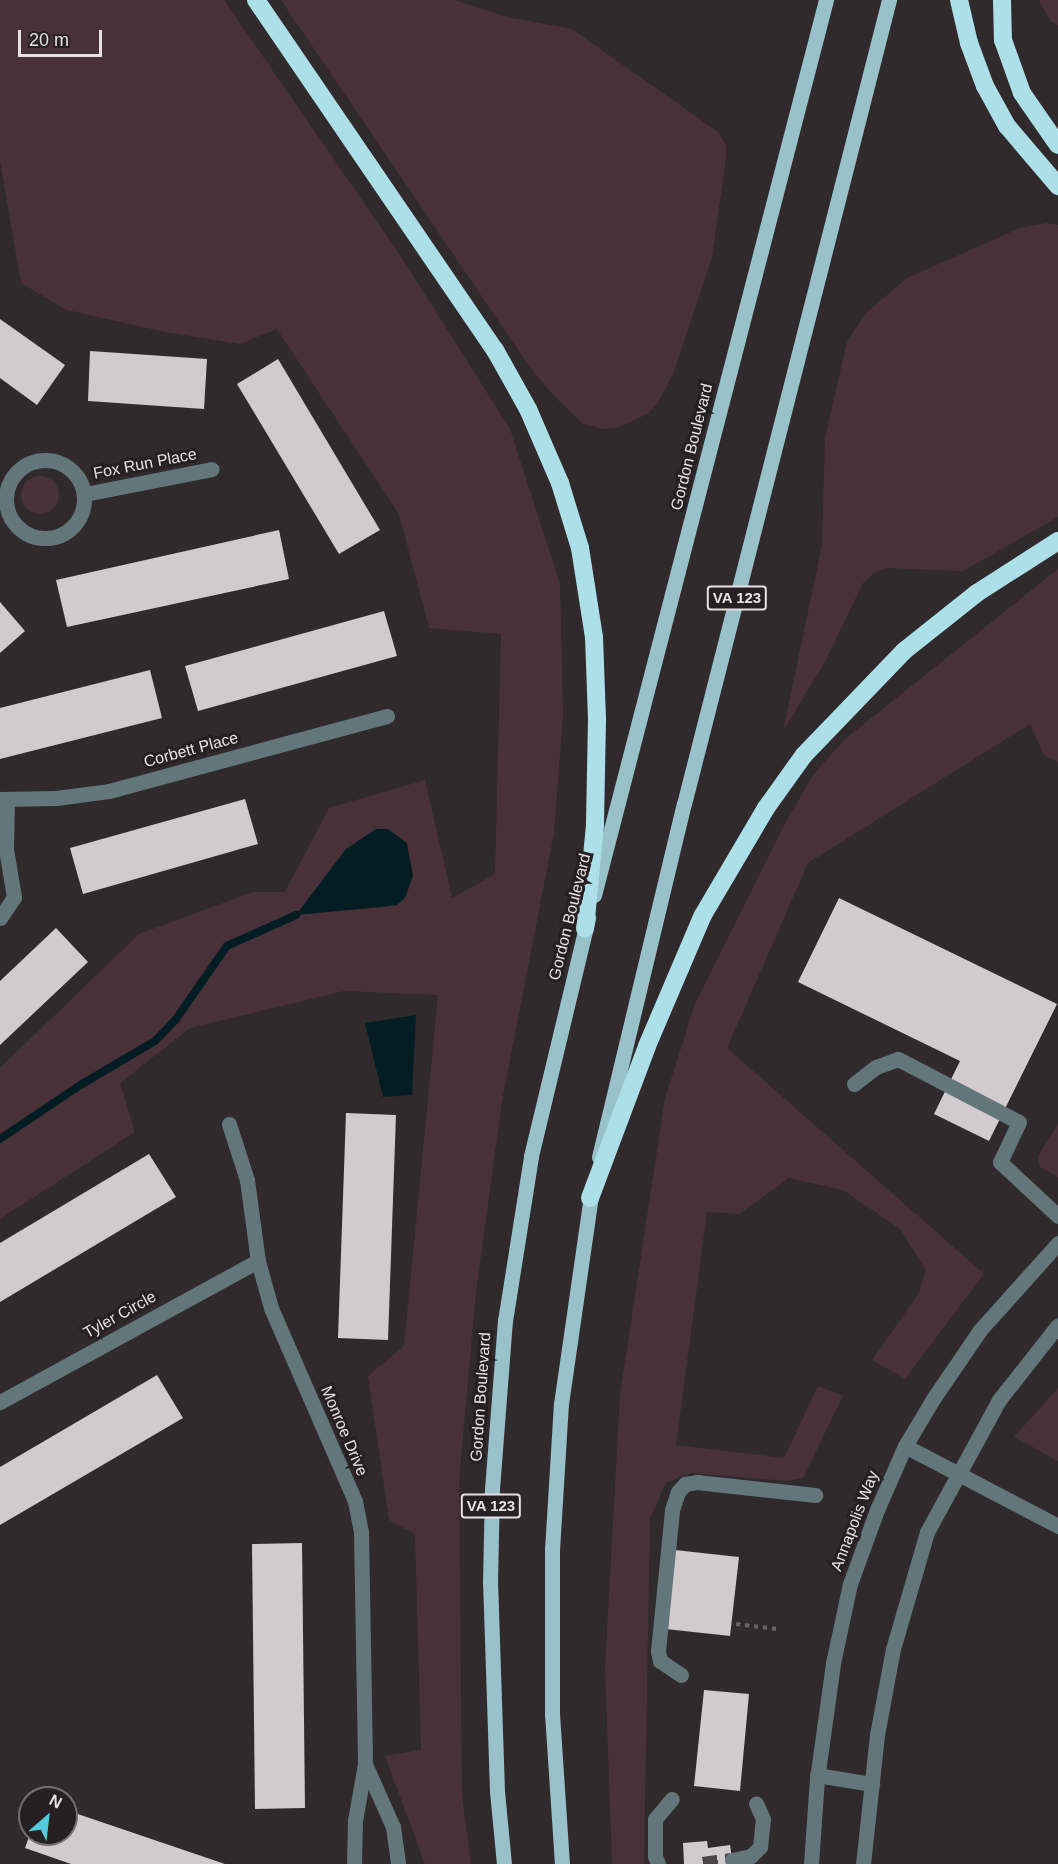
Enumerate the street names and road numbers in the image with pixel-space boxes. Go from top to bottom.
street label: Gordon Boulevard [667,382,717,512]
street label: Fox Run Place [92,445,198,483]
road number: VA 123 [706,586,768,610]
street label: Corbett Place [142,728,240,772]
street label: Gordon Boulevard [545,852,595,982]
street label: Tyler Circle [80,1287,160,1343]
street label: Gordon Boulevard [467,1332,495,1462]
street label: Monroe Drive [316,1383,372,1479]
street label: Annapolis Way [827,1468,883,1574]
road number: VA 123 [460,1494,522,1518]

